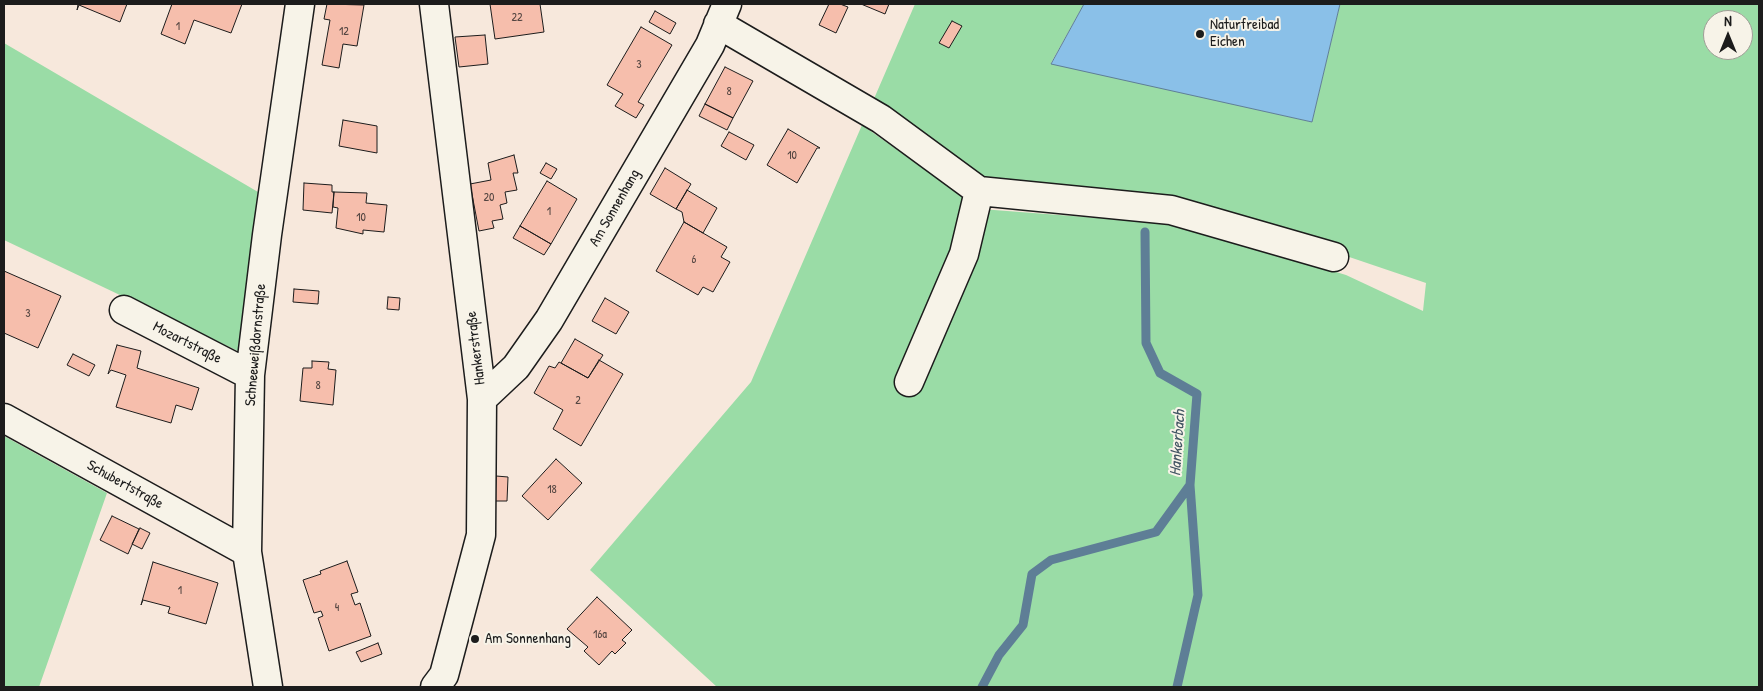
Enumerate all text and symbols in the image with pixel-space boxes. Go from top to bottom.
north arrow [1703,10,1753,60]
house number: 22 [511,11,523,25]
text: N [1724,11,1732,30]
place label: Naturfreibad Eichen [1210,16,1279,51]
house number: 1 [176,20,180,34]
house number: 12 [339,25,349,39]
marker: Naturfreibad Eichen [1194,28,1206,40]
house number: 3 [636,58,642,72]
house number: 8 [726,85,732,99]
house number: 10 [787,149,797,163]
street label: Am Sonnenhang [586,166,644,250]
house number: 20 [484,191,494,205]
house number: 1 [547,205,551,219]
house number: 10 [356,211,366,225]
house number: 6 [692,253,696,267]
street label: Schneeweißdornstraße [242,283,270,407]
house number: 3 [25,307,31,321]
street label: Hankerstraße [463,310,489,386]
street label: Mozartstraße [150,318,224,368]
house number: 8 [315,379,321,393]
house number: 2 [575,394,581,408]
water label: Hankerbach [1166,409,1190,477]
street label: Schubertstraße [84,457,166,513]
house number: 18 [547,483,557,497]
house number: 1 [178,584,182,598]
house number: 4 [335,601,339,615]
house number: 16a [593,628,607,642]
place label: Am Sonnenhang [485,630,571,648]
marker: Am Sonnenhang [469,633,481,645]

